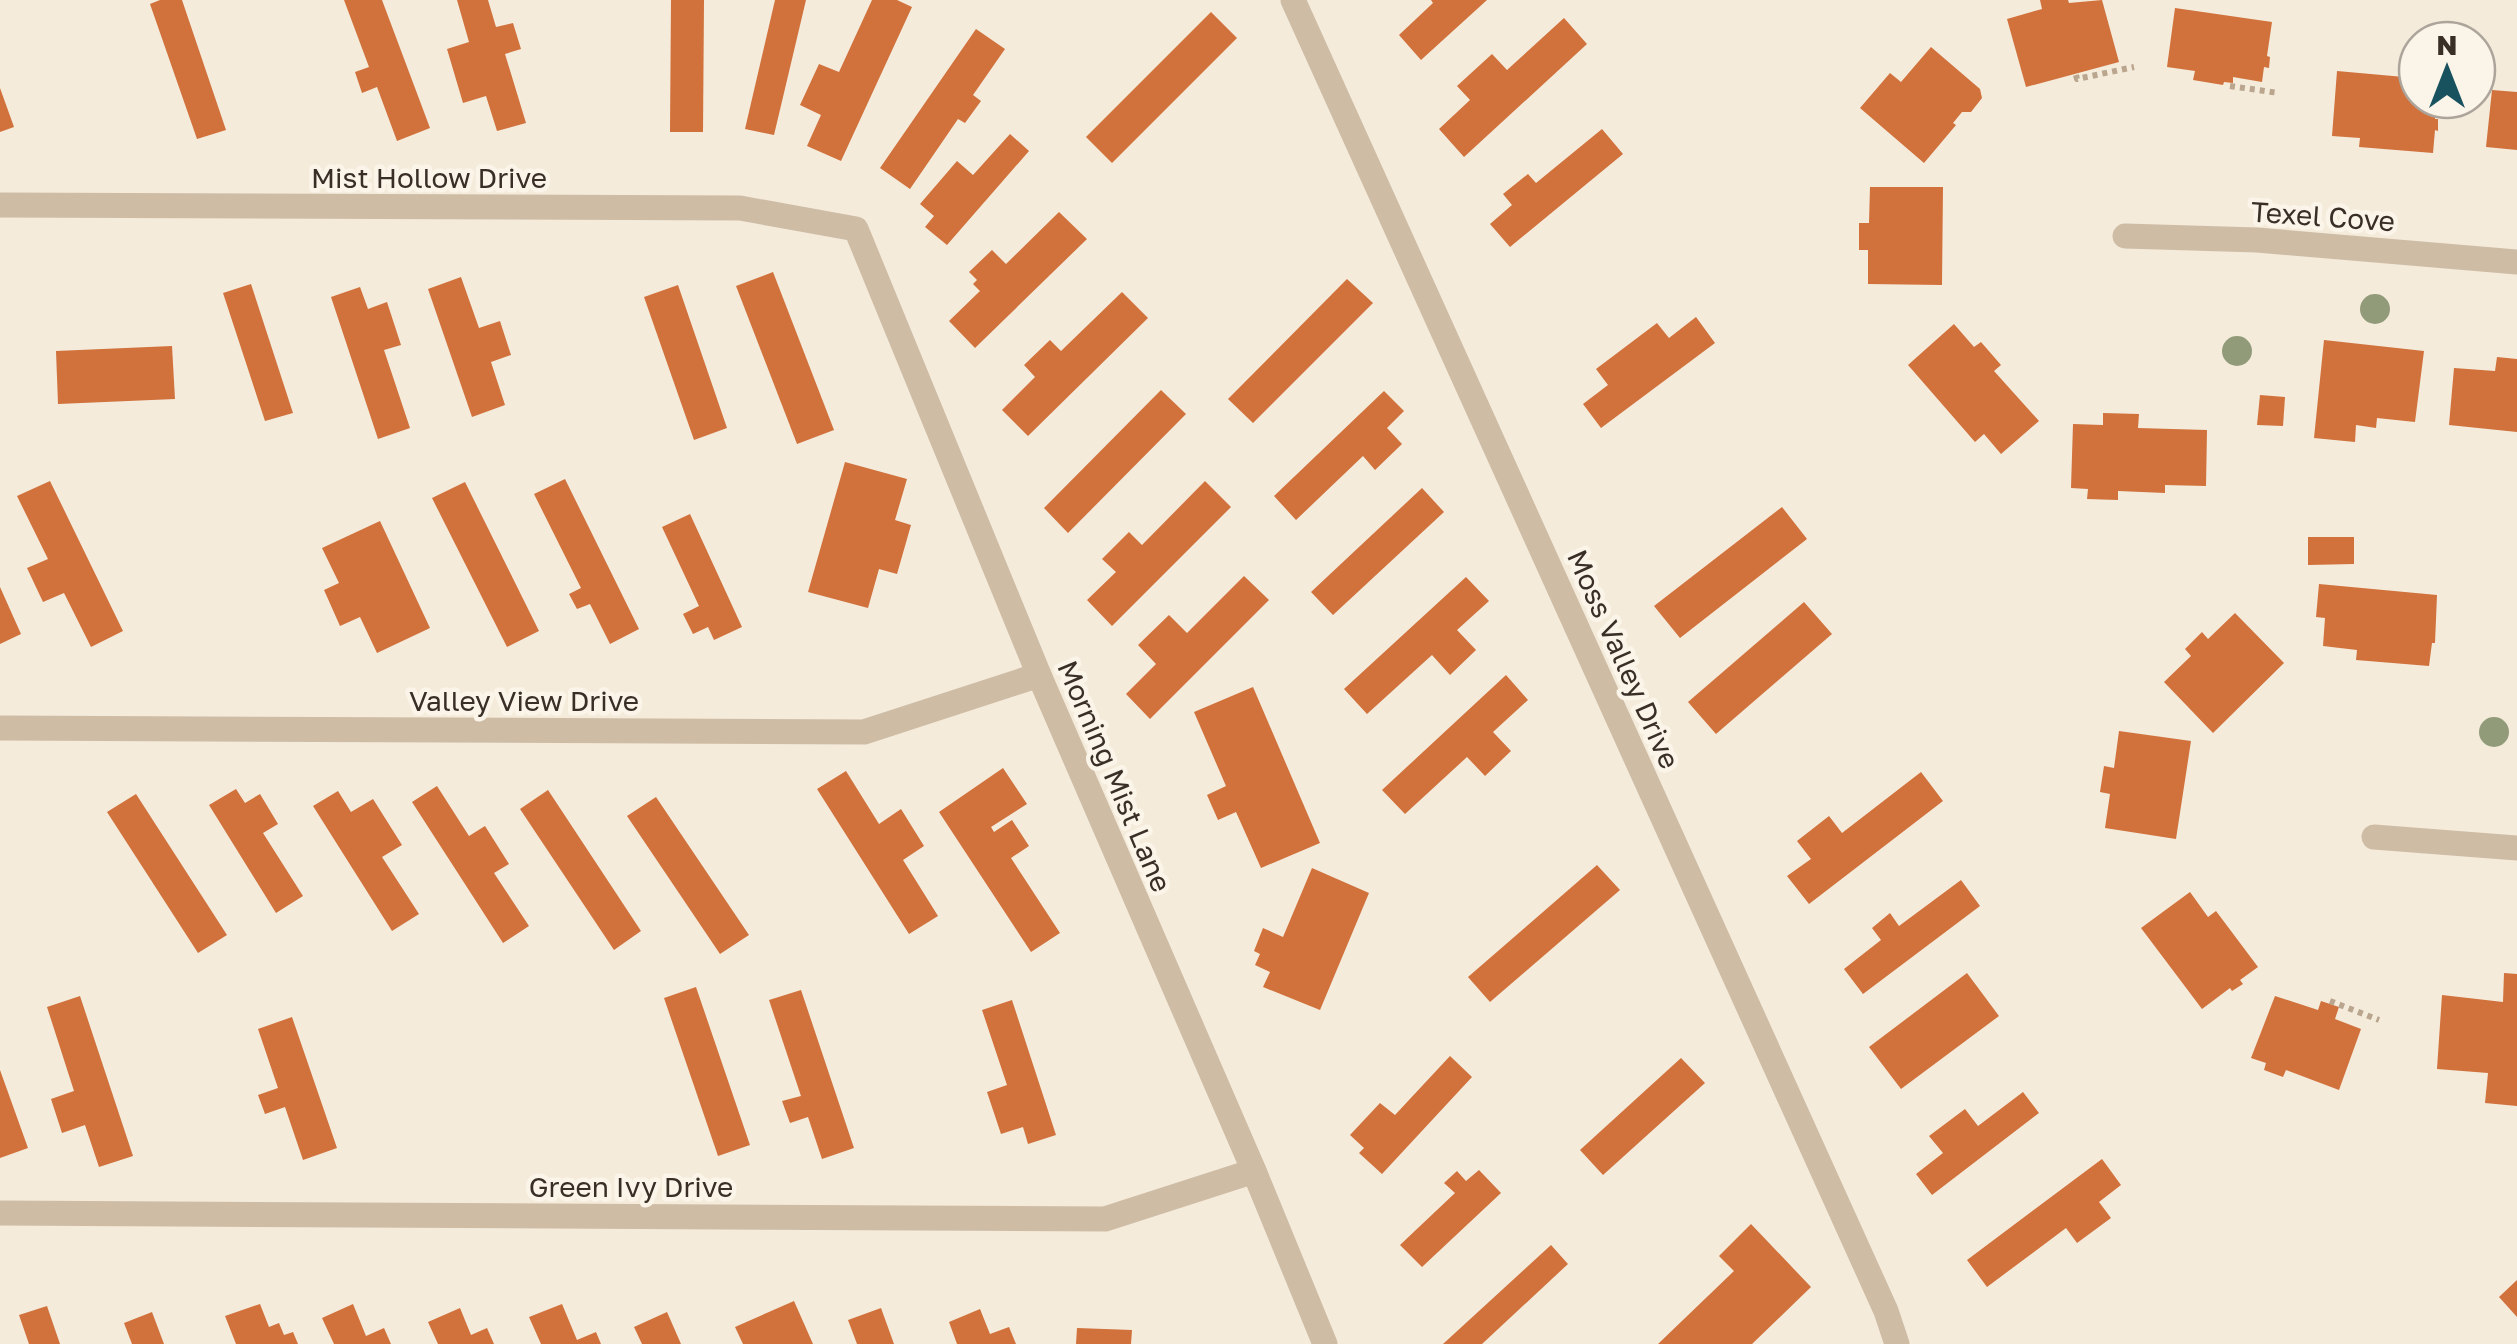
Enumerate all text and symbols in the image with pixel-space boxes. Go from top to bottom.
north arrow [2397,20,2497,120]
text: N [2436,28,2458,61]
street label: Mist Hollow Drive [311,161,547,194]
street label: Texel Cove [2250,195,2396,237]
street label: Moss Valley Drive [1561,545,1687,773]
street label: Morning Mist Lane [1051,655,1179,897]
street label: Valley View Drive [409,684,639,717]
street label: Green Ivy Drive [529,1170,733,1203]

